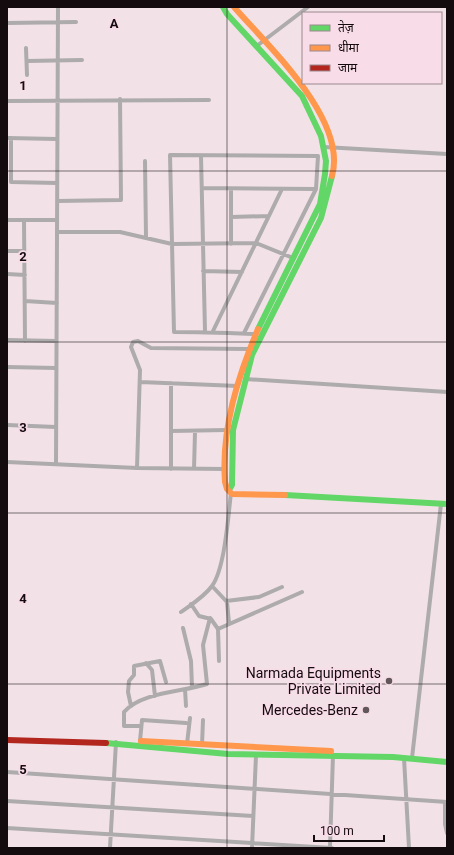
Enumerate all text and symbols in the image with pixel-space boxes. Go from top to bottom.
legend [302,12,442,84]
text: A [110,16,119,31]
text: तेज़ [338,20,355,35]
text: धीमा [338,40,360,55]
text: जाम [338,61,358,75]
text: 1 [19,78,27,93]
text: 2 [19,249,27,264]
text: 3 [19,420,27,435]
text: 4 [19,591,27,606]
place label: Narmada Equipments Private Limited [246,665,381,697]
marker: Narmada Equipments Private Limited [384,676,394,686]
place label: Mercedes-Benz [262,702,358,718]
marker: Mercedes-Benz [361,705,371,715]
text: 5 [19,762,27,777]
scale bar [314,817,384,843]
text: 100 m [320,824,354,838]

